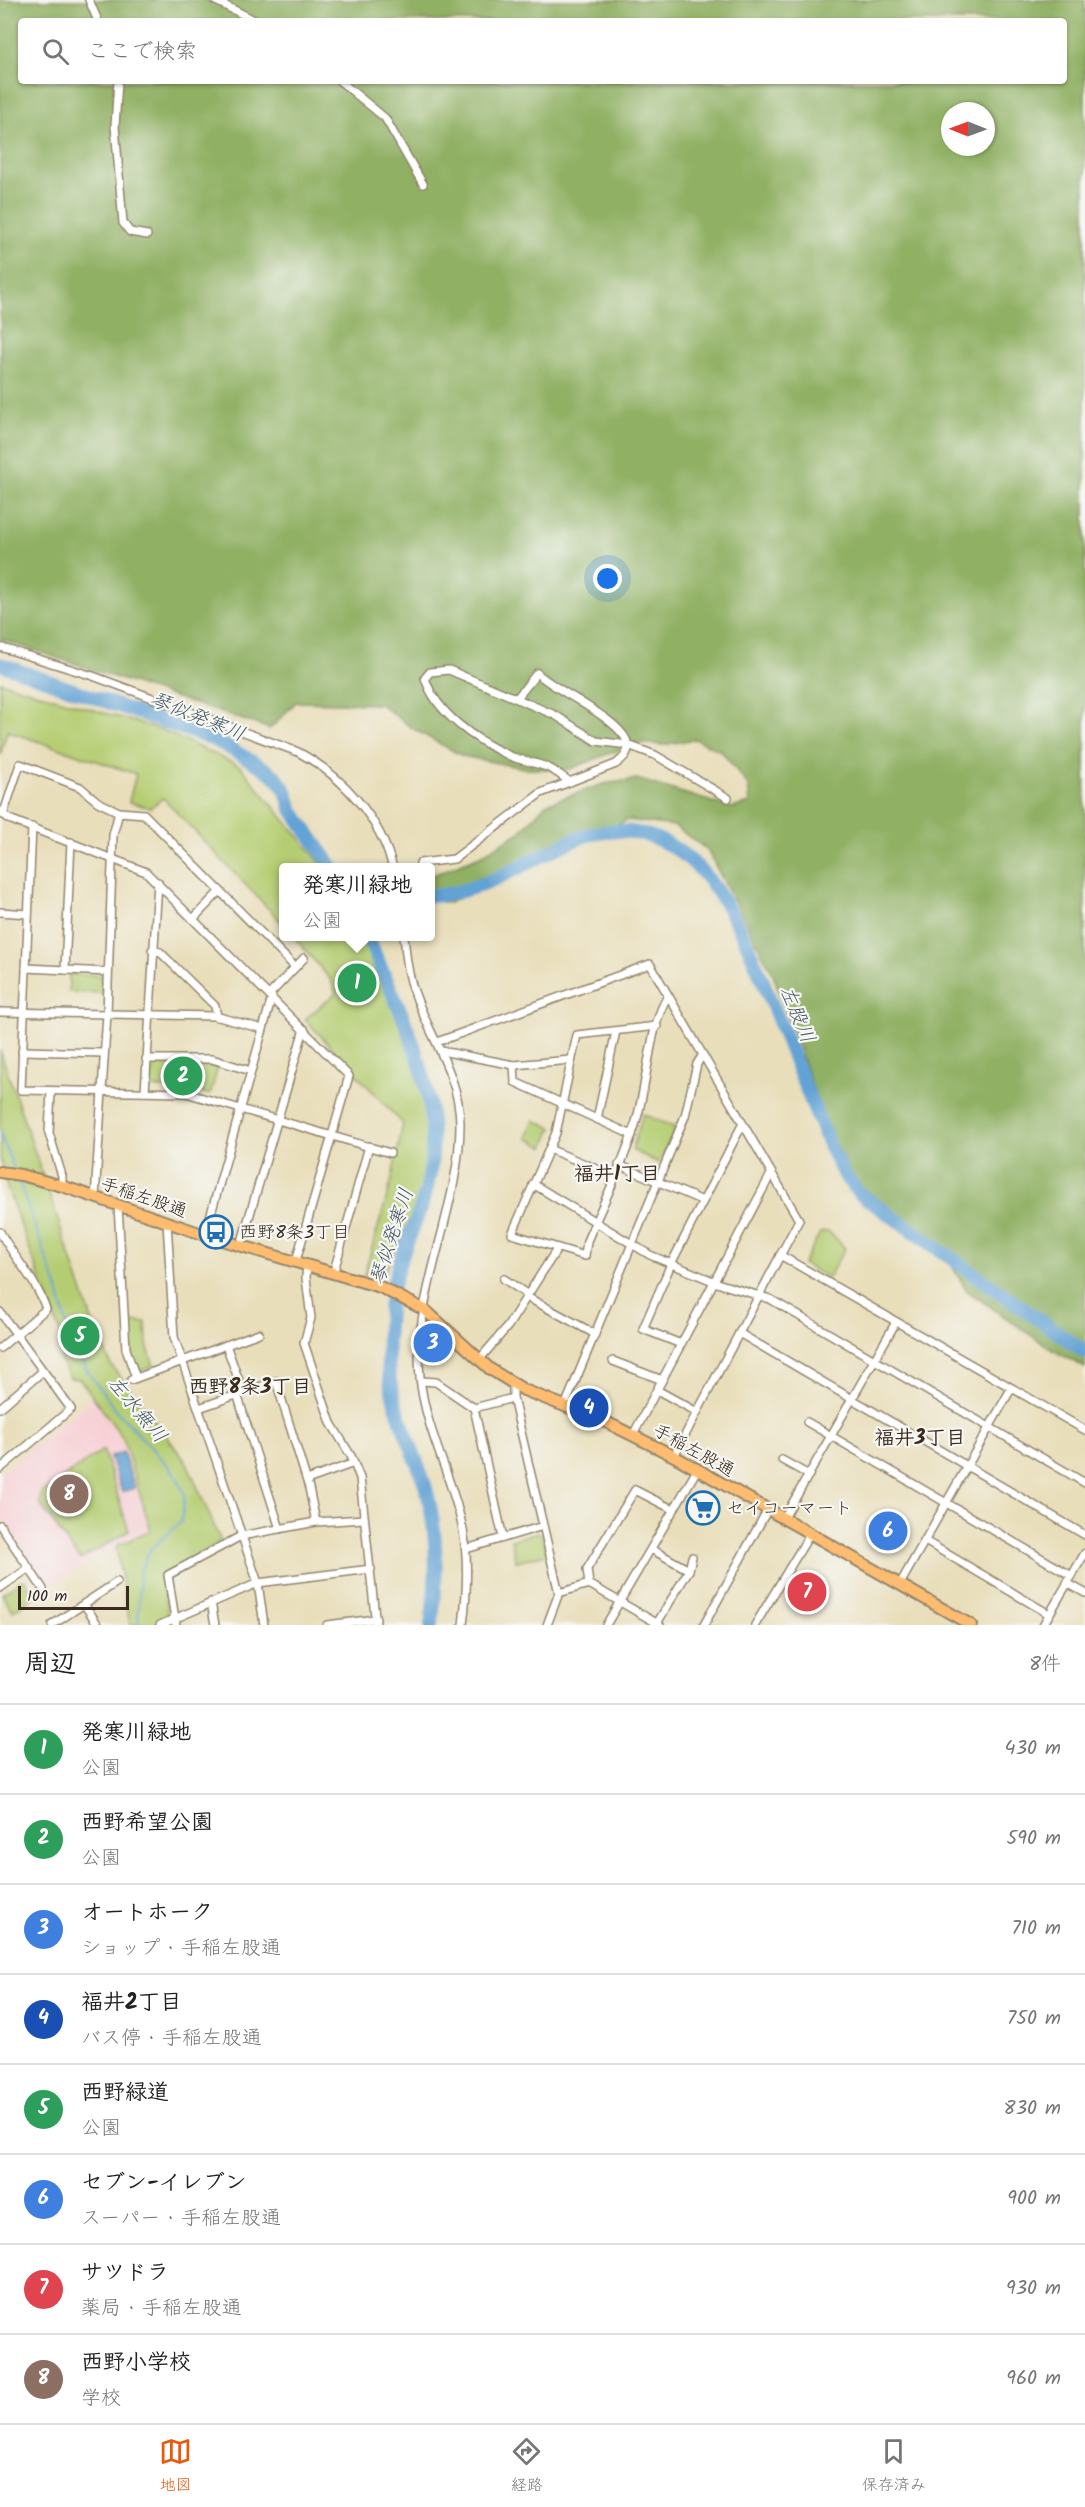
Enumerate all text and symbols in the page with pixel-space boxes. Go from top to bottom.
search box [18,18,1067,84]
icon: search [39,35,72,68]
text: ここで検索 [87,35,197,70]
north arrow [941,102,995,156]
your location [593,564,622,593]
water label: 琴似発寒川 [145,684,250,751]
popup [279,863,435,941]
text: 発寒川緑地 [302,869,412,904]
text: 公園 [302,906,342,938]
pin: 1 [338,960,376,1006]
water label: 左股川 [770,981,823,1049]
pin: 2 [164,1054,202,1098]
district label: 福井1丁目 [574,1159,660,1191]
street label: 手稲左股通 [96,1170,191,1227]
water label: 琴似発寒川 [362,1184,424,1289]
bus stop icon: 西野8条3丁目 [198,1214,234,1250]
place label: 西野8条3丁目 [239,1219,350,1248]
pin: 5 [60,1314,100,1358]
pin: 3 [414,1320,452,1366]
water label: 左水無川 [98,1369,174,1451]
district label: 西野8条3丁目 [189,1372,311,1404]
pin: 4 [570,1386,608,1430]
street label: 手稲左股通 [647,1417,740,1486]
district label: 福井3丁目 [875,1423,965,1455]
pin: 8 [50,1472,88,1516]
supermarket icon: セイコーマート [685,1490,721,1526]
place label: セイコーマート [726,1495,852,1524]
pin: 6 [868,1508,908,1553]
pin: 7 [788,1570,826,1614]
scale bar [18,1583,129,1610]
text: 100 m [27,1584,67,1609]
text: 周辺 [24,1644,76,1686]
text: 8件 [1029,1649,1061,1681]
text: 発寒川緑地 [81,1716,191,1751]
text: 1 [40,1733,47,1765]
text: 430 m [1005,1733,1061,1765]
text: 公園 [81,1753,121,1785]
text: 西野希望公園 [81,1806,213,1841]
text: 2 [38,1823,49,1855]
text: 590 m [1007,1823,1061,1855]
text: 公園 [81,1843,121,1875]
text: オートホーク [81,1896,213,1931]
text: 3 [38,1913,49,1945]
text: 710 m [1012,1913,1061,1945]
text: ショップ · 手稲左股通 [81,1933,281,1965]
text: 福井2丁目 [81,1986,182,2021]
text: 4 [38,2003,49,2035]
text: 750 m [1007,2003,1061,2035]
text: バス停 · 手稲左股通 [81,2023,262,2055]
text: 西野緑道 [81,2076,169,2111]
text: 5 [38,2093,49,2125]
text: 830 m [1004,2093,1061,2125]
text: 公園 [81,2113,121,2145]
text: セブン-イレブン [81,2166,247,2201]
text: 6 [38,2183,49,2215]
text: 900 m [1007,2183,1061,2215]
text: スーパー · 手稲左股通 [81,2203,281,2235]
text: サツドラ [81,2256,169,2291]
text: 7 [39,2273,48,2305]
text: 930 m [1006,2273,1061,2305]
text: 薬局 · 手稲左股通 [81,2293,242,2325]
text: 西野小学校 [81,2346,191,2381]
text: 8 [38,2363,49,2395]
text: 960 m [1006,2363,1061,2395]
text: 学校 [81,2383,121,2415]
tab: 地図 [159,2435,192,2498]
tab: 経路 [510,2435,543,2498]
tab: 保存済み [862,2435,926,2498]

